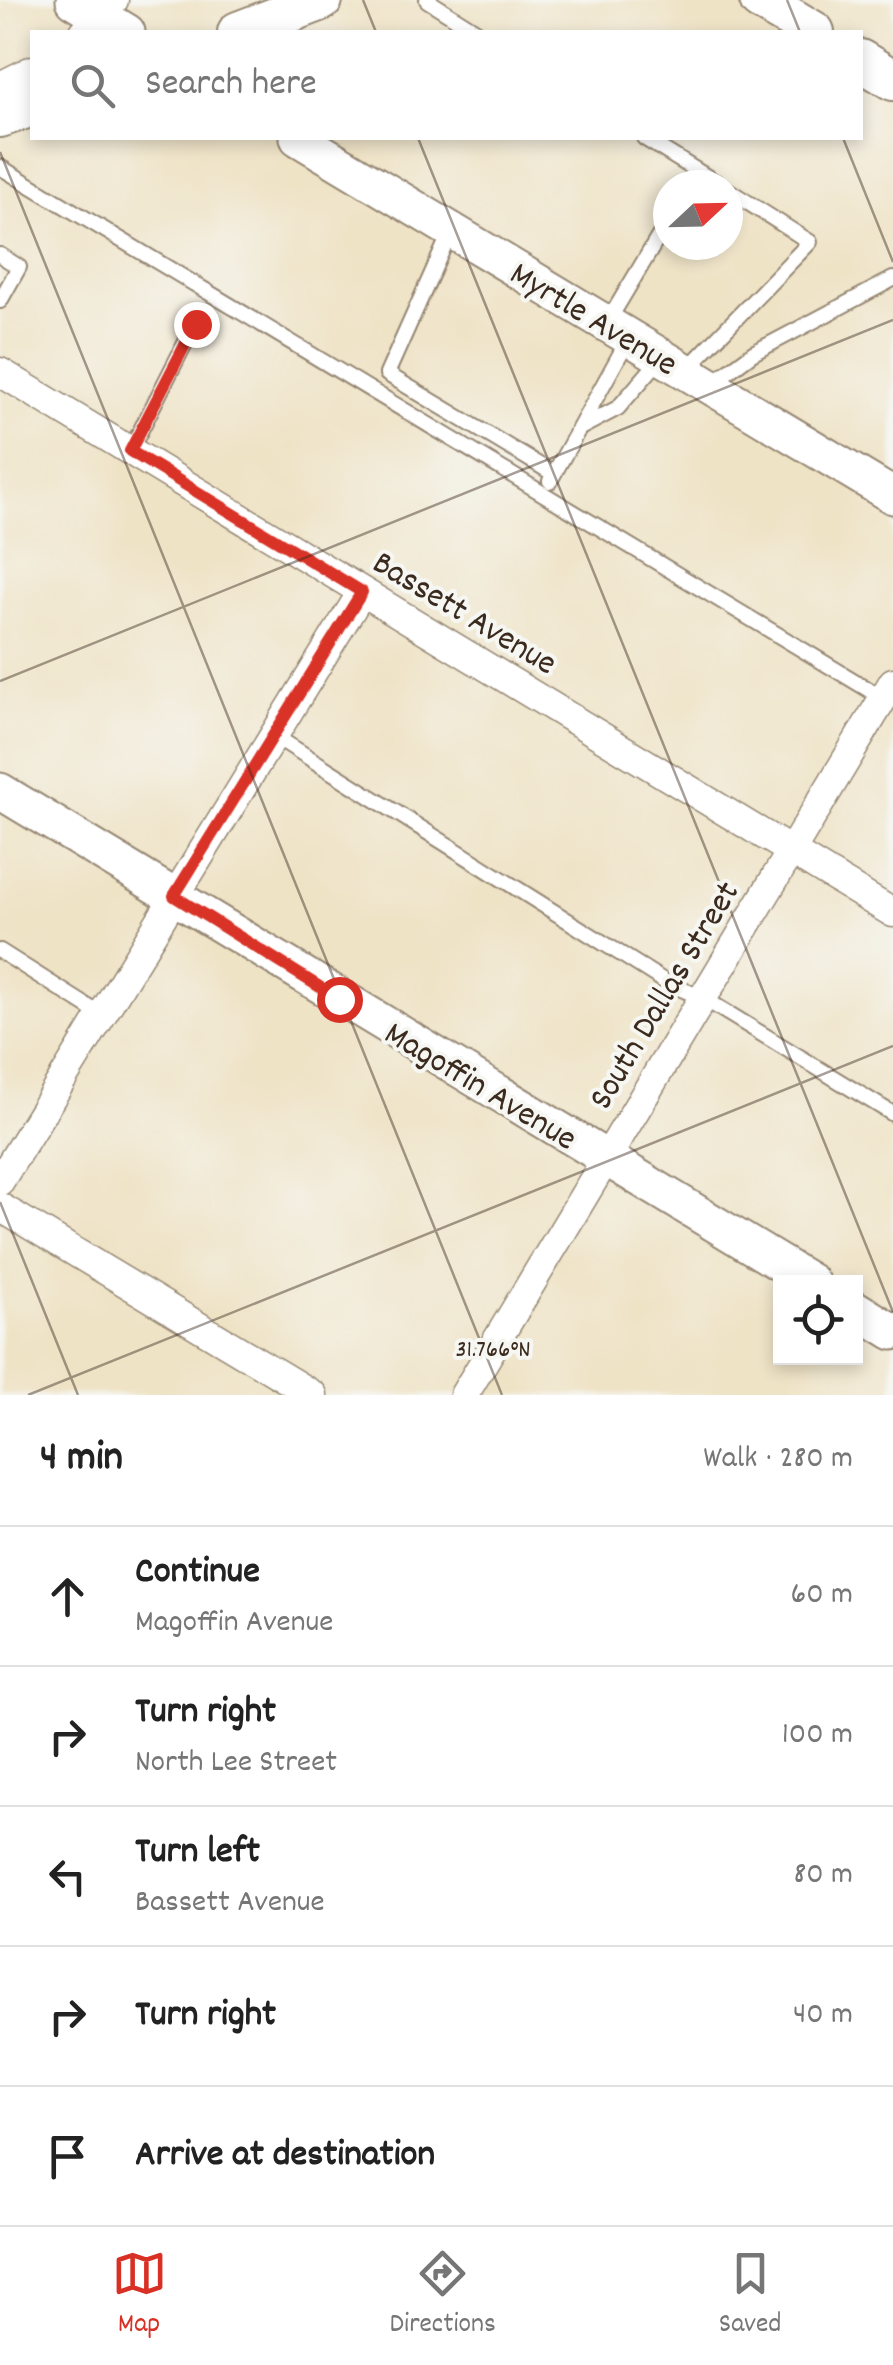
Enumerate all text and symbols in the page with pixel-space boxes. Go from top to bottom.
search box [30,30,863,140]
icon: search [65,58,120,113]
text: Search here [145,58,317,113]
north arrow [653,170,743,260]
street label: Myrtle Avenue [499,251,686,391]
route end [174,302,220,348]
street label: Bassett Avenue [362,540,565,690]
street label: South Dallas Street [578,873,754,1120]
route start [317,977,363,1023]
street label: Magoffin Avenue [374,1011,585,1166]
map controls [773,1275,863,1365]
button: locate [773,1275,863,1365]
text: 31.766°N [455,1333,531,1369]
text: 4 min [40,1430,123,1490]
text: Walk · 280 m [703,1437,853,1483]
text: Continue [135,1546,260,1601]
icon: ahead [40,1569,95,1624]
text: 60 m [791,1573,853,1619]
text: Magoffin Avenue [135,1601,333,1647]
text: Turn right [135,1686,276,1741]
icon: right [40,1709,95,1764]
text: 100 m [782,1713,853,1759]
text: North Lee Street [135,1741,337,1787]
text: Turn left [135,1826,260,1881]
icon: left [40,1849,95,1904]
text: 80 m [793,1853,853,1899]
text: Bassett Avenue [135,1881,325,1927]
icon: right [40,1989,95,2044]
text: Turn right [135,1989,276,2044]
text: 40 m [793,1993,853,2039]
icon: arrive [40,2129,95,2184]
text: Arrive at destination [135,2129,435,2184]
tab: Map [112,2246,167,2346]
tab: Directions [390,2246,496,2346]
tab: Saved [719,2246,781,2346]

